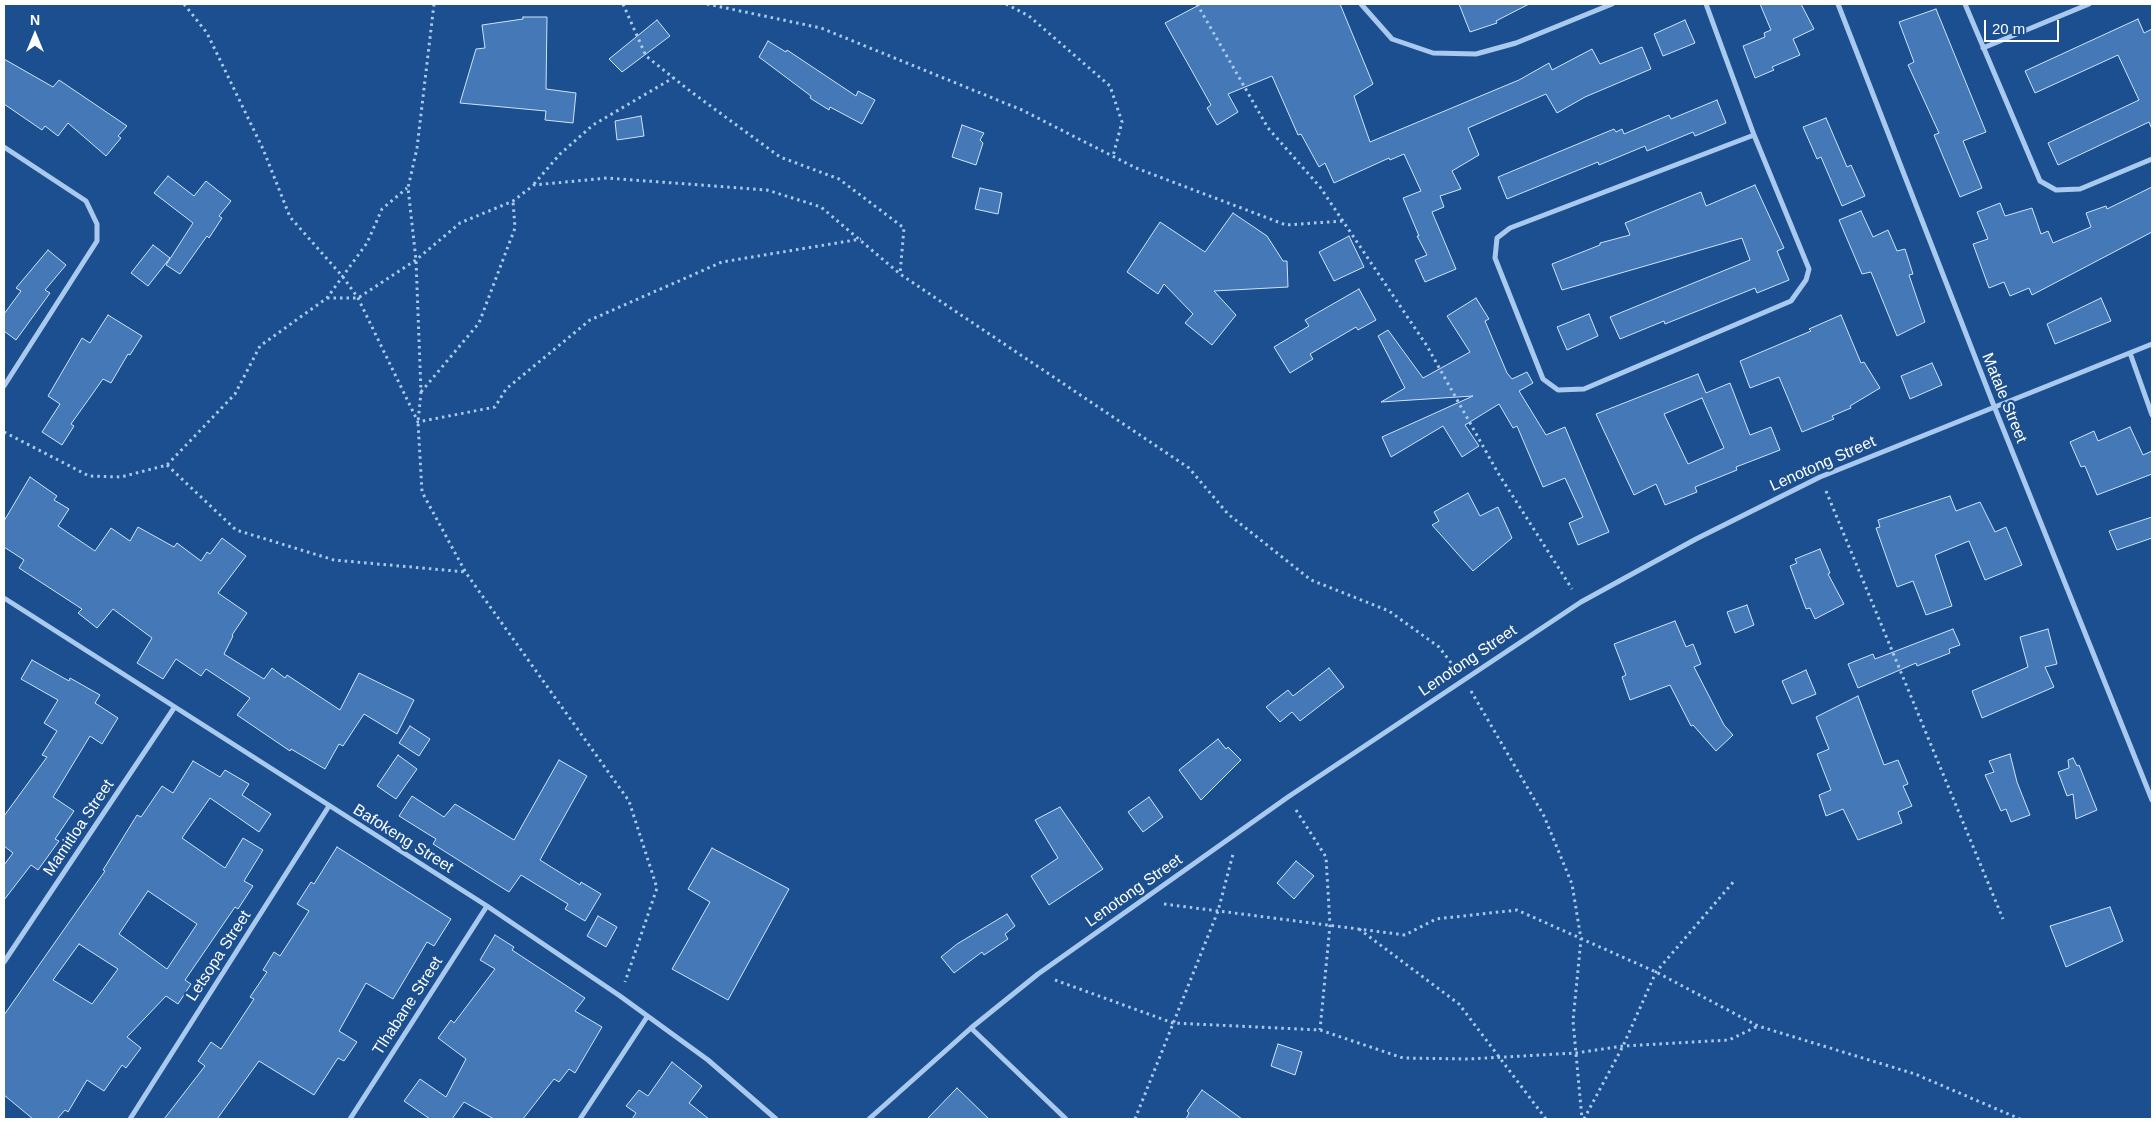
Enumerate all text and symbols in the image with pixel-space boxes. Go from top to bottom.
north arrow [10,10,60,60]
scale bar [1986,10,2061,42]
text: N [30,12,40,28]
text: 20 m [1992,20,2025,37]
street label: Matale Street [1977,350,2031,446]
street label: Lenotong Street [1767,432,1879,496]
street label: Lenotong Street [1415,621,1521,701]
street label: Mamitloa Street [40,776,118,880]
street label: Bafokeng Street [349,800,457,878]
street label: Lenotong Street [1082,850,1186,932]
street label: Letsopa Street [183,907,255,1005]
street label: Tlhabane Street [369,953,447,1059]

